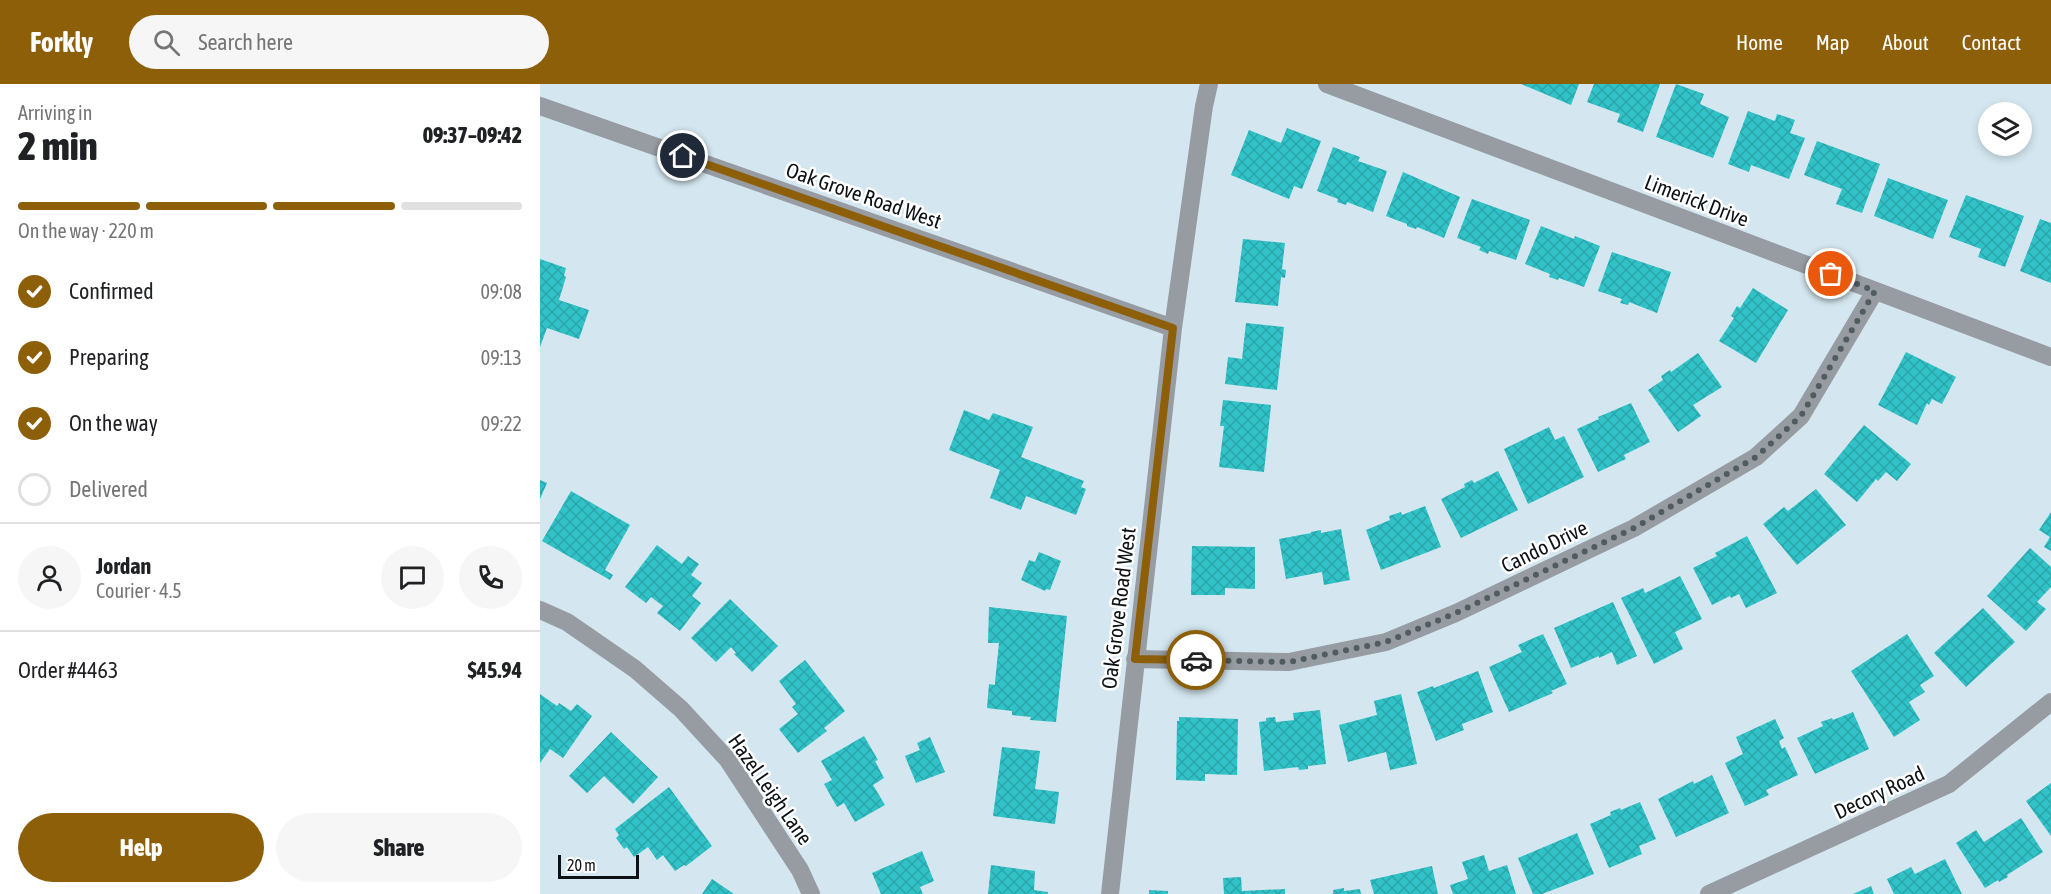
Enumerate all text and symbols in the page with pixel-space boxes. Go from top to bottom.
search box [129,15,549,69]
text: Forkly [30,26,93,58]
icon: search [150,26,183,59]
text: Search here [198,29,293,55]
text: Home [1736,30,1783,54]
text: Map [1816,30,1850,54]
text: About [1883,30,1929,54]
text: Contact [1962,30,2021,54]
text: Arriving in [18,101,92,124]
map controls [1978,102,2032,156]
button: layers [1978,102,2032,156]
text: 09:37–09:42 [423,122,522,148]
text: 2 min [18,124,98,168]
pin [657,130,708,181]
icon: home [666,139,699,172]
street label: Oak Grove Road West [783,157,945,233]
street label: Limerick Drive [1642,169,1752,231]
text: On the way · 220 m [18,219,154,242]
pin [1805,248,1856,299]
icon: bag [1814,257,1847,290]
icon: check [18,275,51,308]
text: Confirmed [69,278,154,304]
text: 09:08 [480,280,522,303]
icon: check [18,341,51,374]
text: Preparing [69,344,149,370]
text: 09:13 [481,346,522,369]
icon: check [18,407,51,440]
text: On the way [69,410,158,436]
text: 09:22 [481,412,522,435]
text: Delivered [69,476,148,502]
street label: Cando Drive [1497,515,1591,577]
street label: Oak Grove Road West [1096,526,1140,690]
button: person [18,546,81,609]
button: chat [381,546,444,609]
button: phone [459,546,522,609]
text: Jordan [96,553,151,579]
text: Courier · 4.5 [96,579,182,602]
courier [1166,630,1226,690]
icon: car [1180,644,1213,677]
text: Order #4463 [18,657,118,683]
text: $45.94 [467,657,522,683]
street label: Hazel Leigh Lane [724,729,818,849]
street label: Decory Road [1830,761,1928,823]
button: Help [18,813,264,882]
button: Share [276,813,522,882]
scale bar [558,852,639,880]
text: 20 m [567,856,596,874]

